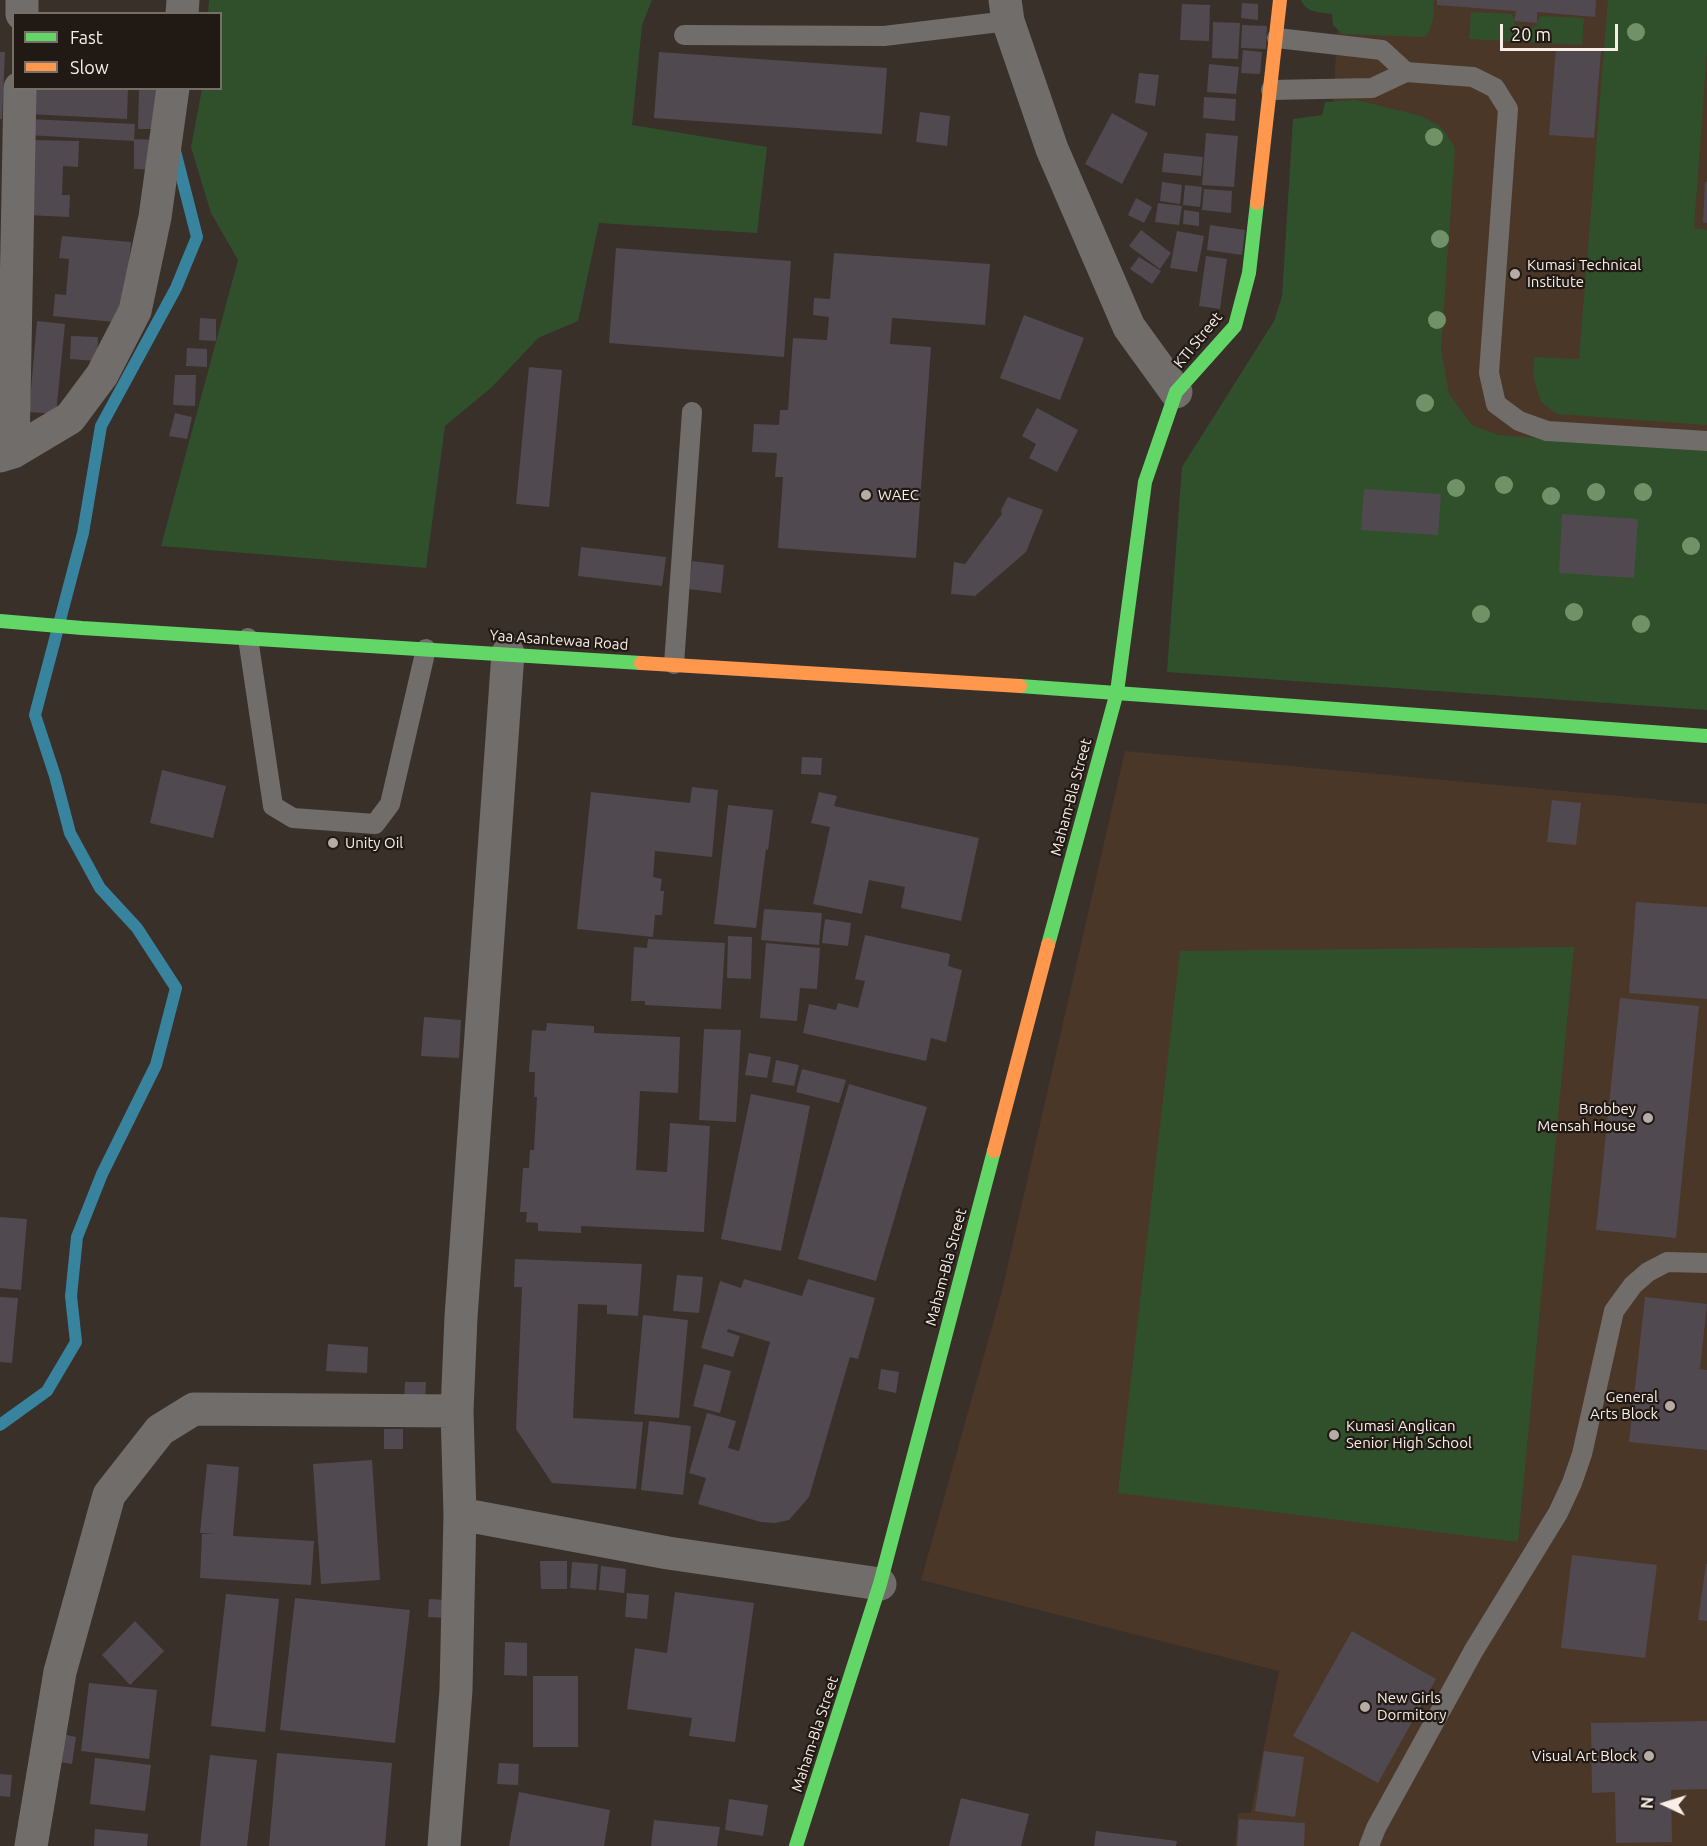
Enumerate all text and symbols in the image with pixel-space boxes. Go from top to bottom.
legend [12,12,222,90]
scale bar [1503,12,1622,50]
text: 20 m [1511,24,1551,44]
text: Fast [70,27,103,47]
text: Slow [70,57,109,77]
place label: Kumasi Technical Institute [1527,256,1641,291]
marker: Kumasi Technical Institute [1508,267,1522,281]
street label: KTI Street [1170,308,1226,372]
place label: WAEC [878,486,919,504]
marker: WAEC [859,488,873,502]
street label: Yaa Asantewaa Road [489,626,629,654]
street label: Maham-Bla Street [1047,736,1095,858]
place label: Unity Oil [345,834,403,852]
marker: Unity Oil [326,836,340,850]
place label: Brobbey Mensah House [1537,1100,1636,1135]
marker: Brobbey Mensah House [1641,1111,1655,1125]
street label: Maham-Bla Street [922,1206,970,1328]
place label: General Arts Block [1590,1388,1658,1423]
marker: General Arts Block [1663,1399,1677,1413]
place label: Kumasi Anglican Senior High School [1346,1417,1472,1452]
marker: Kumasi Anglican Senior High School [1327,1428,1341,1442]
street label: Maham-Bla Street [788,1674,842,1794]
place label: New Girls Dormitory [1377,1689,1447,1724]
marker: New Girls Dormitory [1358,1700,1372,1714]
place label: Visual Art Block [1532,1747,1637,1765]
marker: Visual Art Block [1642,1749,1656,1763]
north arrow [1635,1774,1695,1834]
text: N [1638,1796,1656,1809]

